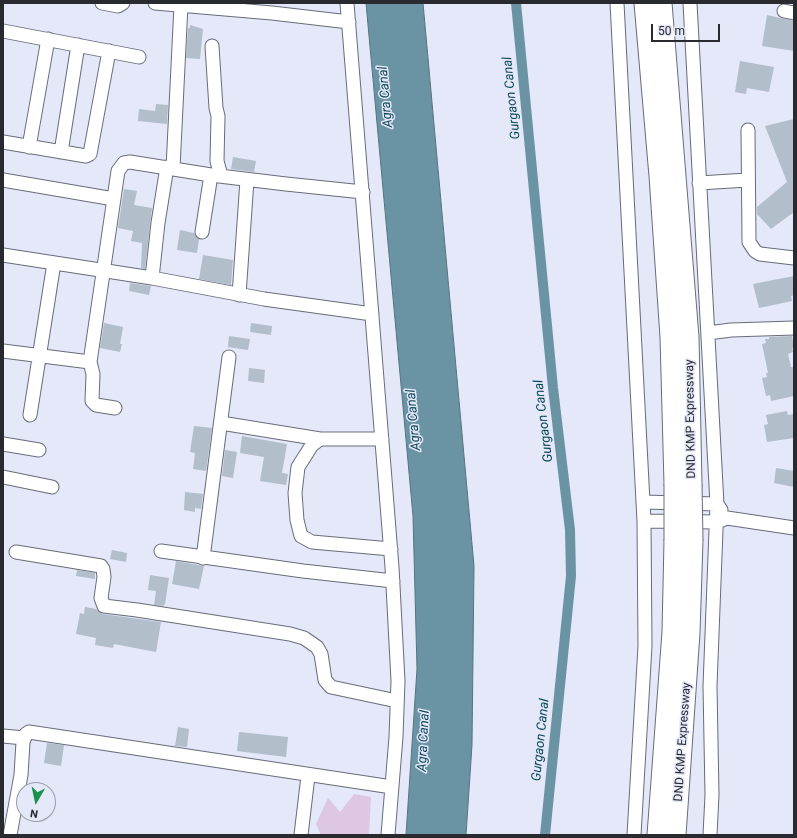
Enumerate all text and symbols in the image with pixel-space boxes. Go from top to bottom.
scale bar [653,16,722,42]
text: 50 m [658,24,685,38]
water label: Gurgaon Canal [500,56,524,140]
water label: Agra Canal [376,66,396,128]
street label: DND KMP Expressway [683,359,699,479]
water label: Gurgaon Canal [531,379,557,463]
water label: Agra Canal [404,389,424,451]
street label: DND KMP Expressway [672,682,694,802]
water label: Gurgaon Canal [529,698,553,782]
water label: Agra Canal [415,710,433,772]
north arrow [16,782,56,822]
text: N [29,806,39,820]

